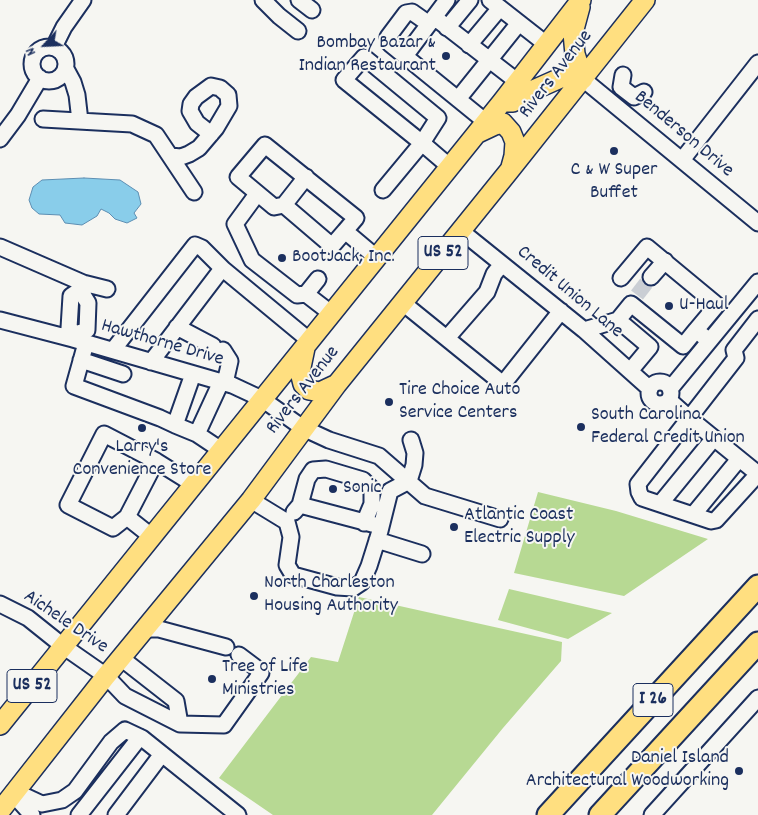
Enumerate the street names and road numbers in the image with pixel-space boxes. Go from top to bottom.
street label: Rivers Avenue [515,26,599,124]
street label: Benderson Drive [628,86,738,184]
road number: US 52 [418,237,468,270]
street label: Credit Union Lane [511,241,627,345]
street label: Hawthorne Drive [98,315,226,373]
street label: Rivers Avenue [262,342,346,440]
street label: Aichele Drive [18,586,112,660]
road number: US 52 [7,669,57,702]
road number: I 26 [633,684,673,716]

